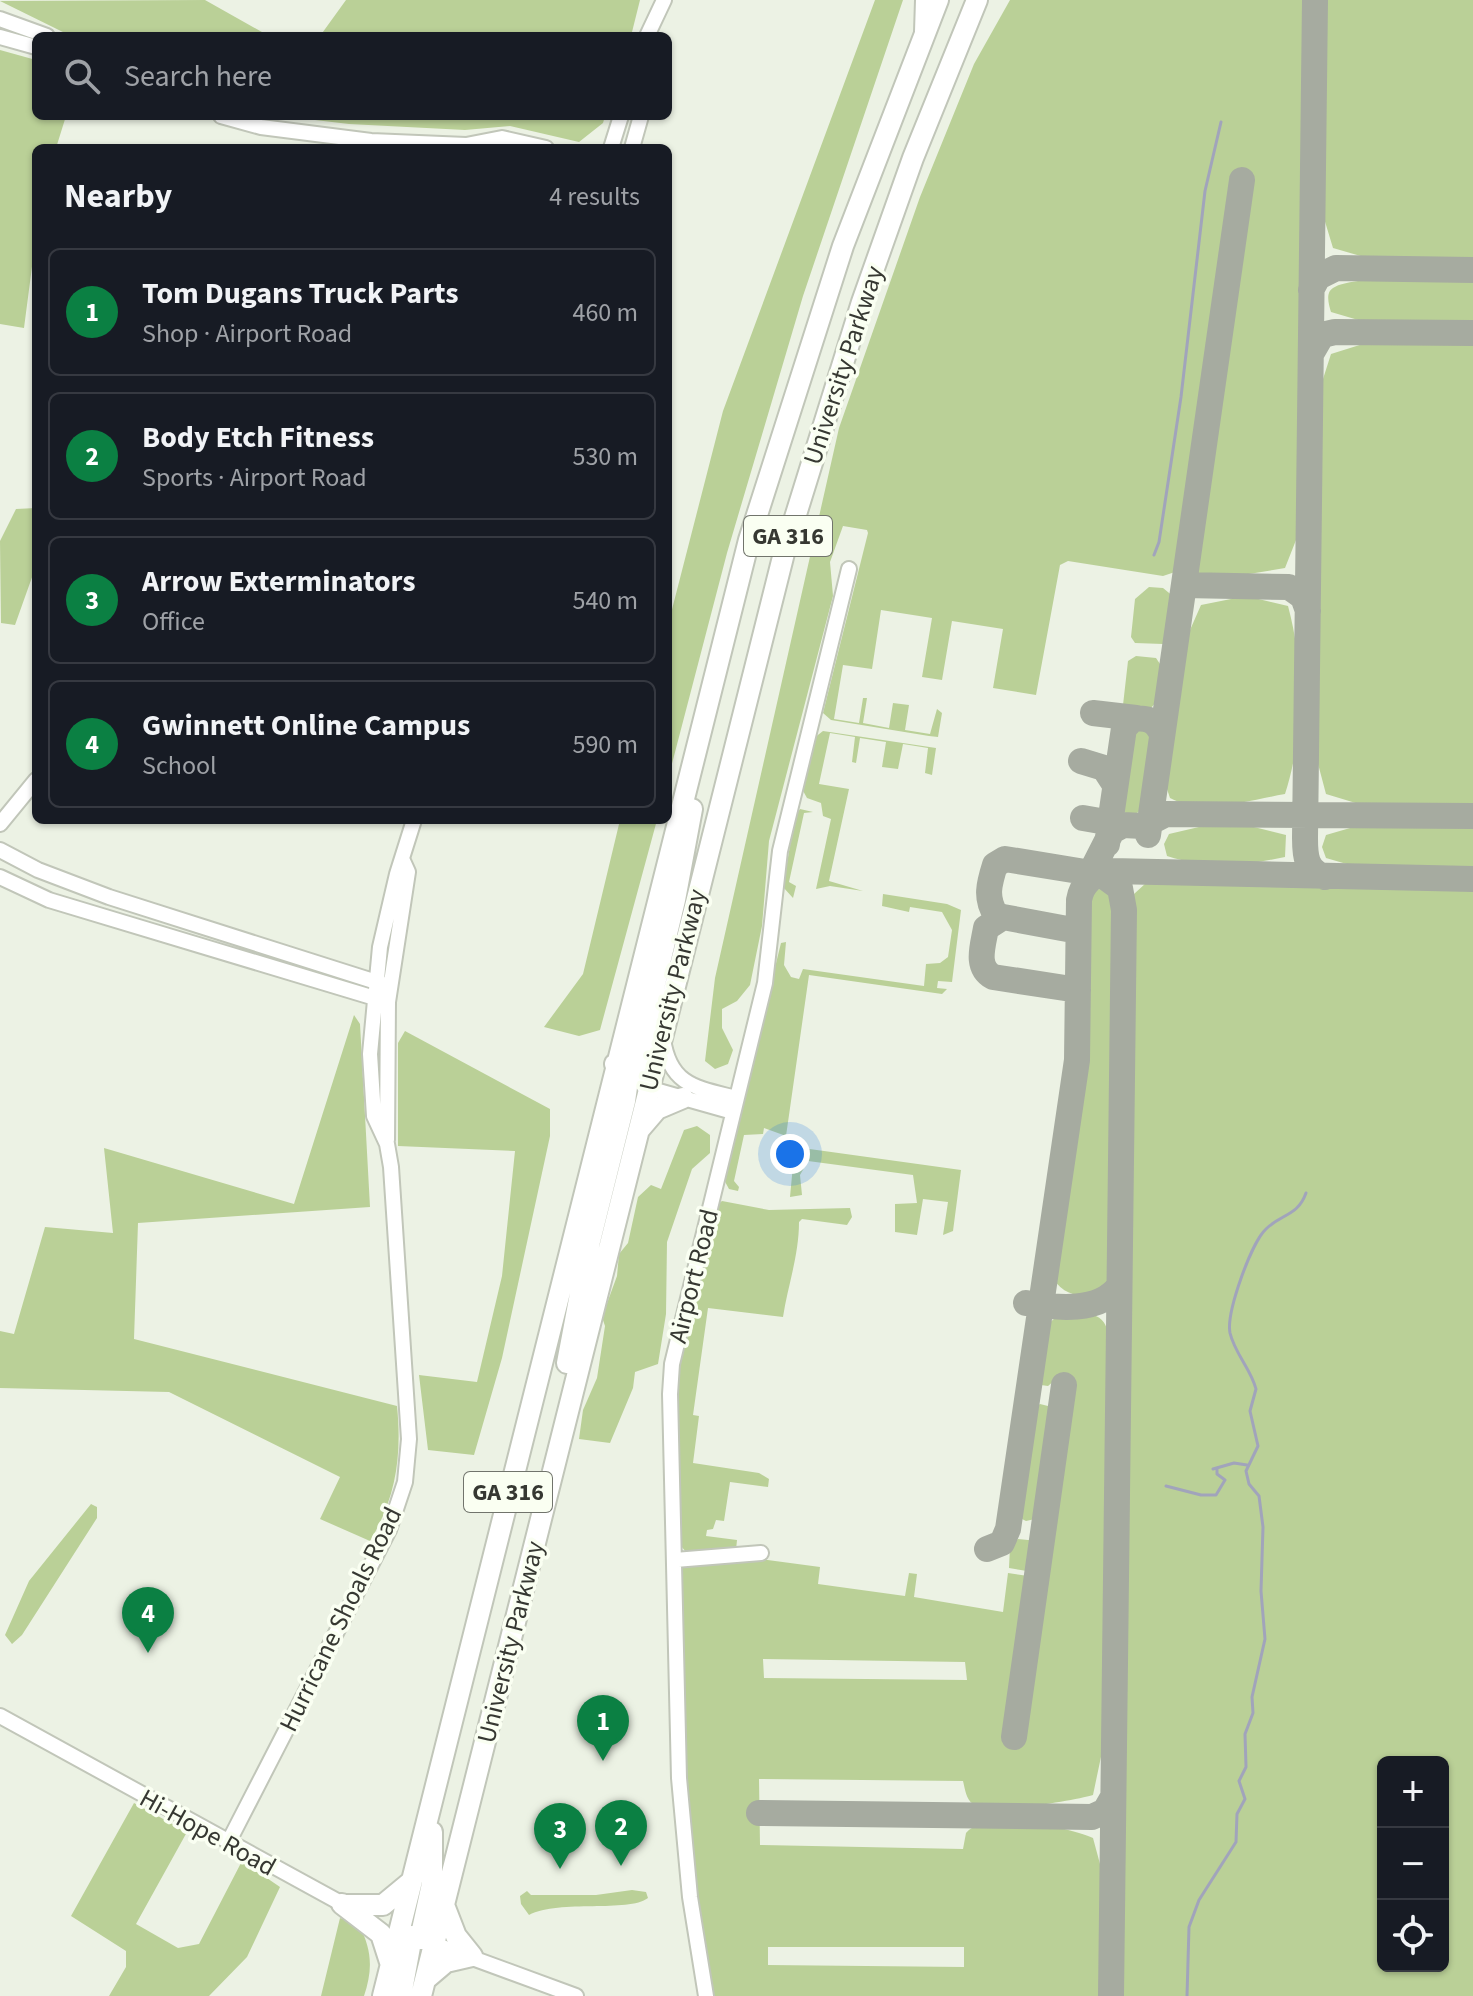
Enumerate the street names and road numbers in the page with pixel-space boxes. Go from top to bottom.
street label: University Parkway [794,261,893,469]
road number: GA 316 [744,516,832,556]
street label: University Parkway [629,885,715,1095]
street label: Airport Road [659,1205,728,1347]
road number: GA 316 [464,1472,552,1512]
street label: Hurricane Shoals Road [270,1501,411,1738]
street label: University Parkway [467,1537,553,1747]
street label: Hi-Hope Road [133,1780,283,1885]

